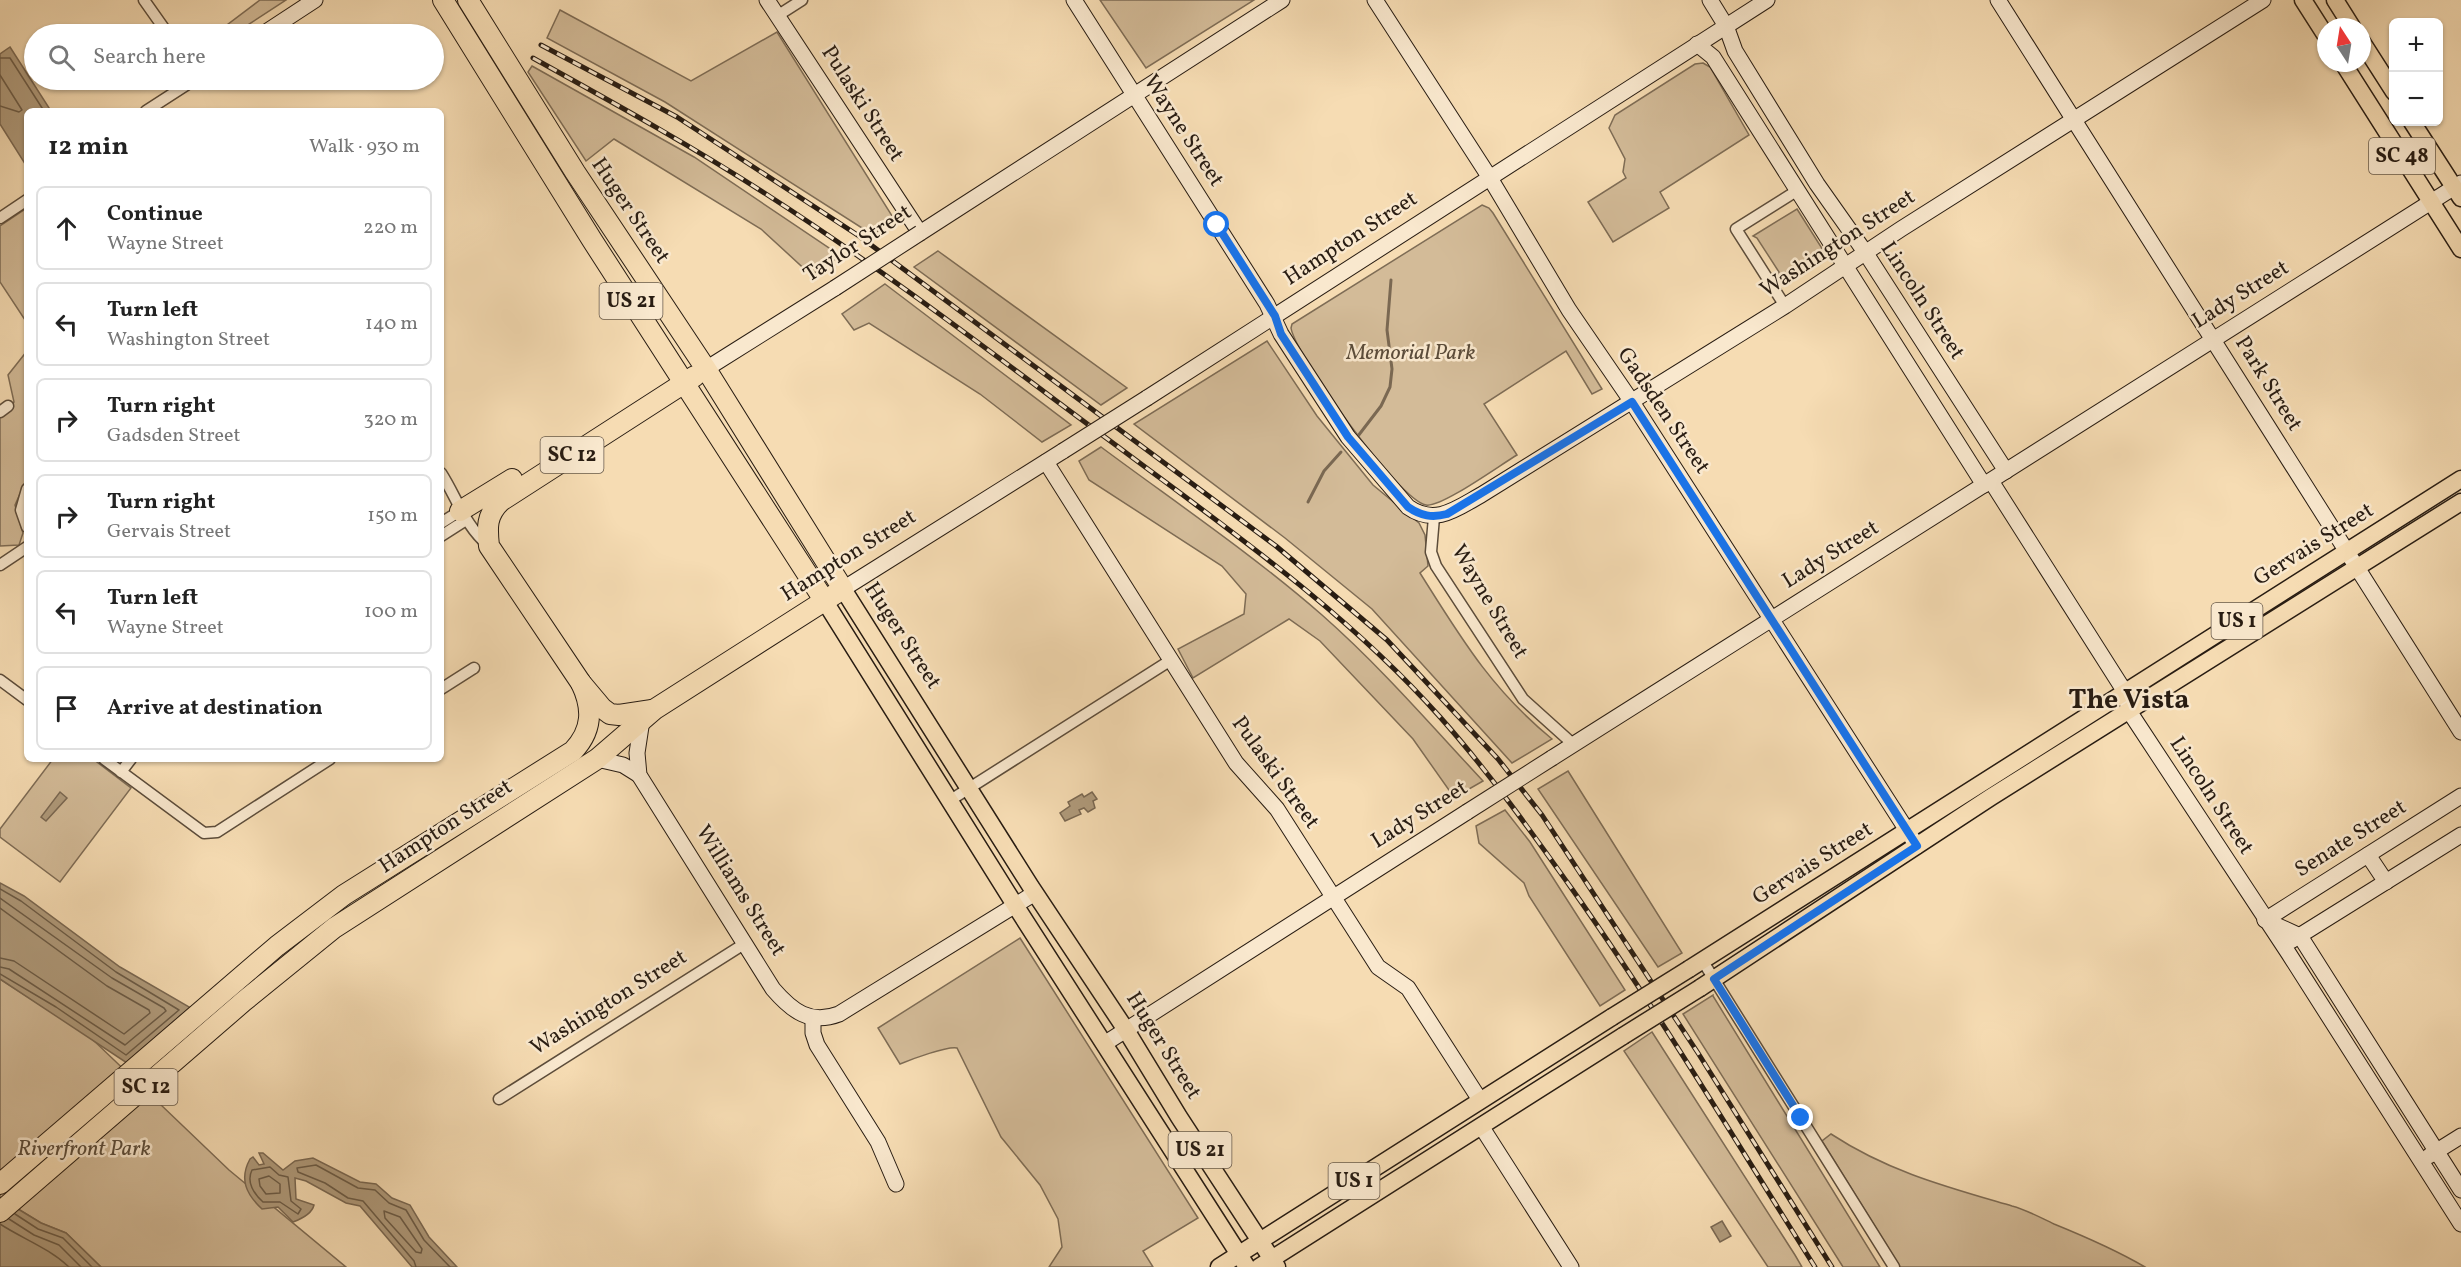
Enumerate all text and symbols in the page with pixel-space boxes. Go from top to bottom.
north arrow [2317,18,2371,72]
map controls [2389,18,2443,126]
button: + [2389,18,2443,72]
search box [24,24,444,90]
street label: Pulaski Street [813,40,911,168]
icon: search [45,41,78,74]
text: Search here [93,42,206,73]
street label: Wayne Street [1135,69,1231,193]
button: − [2389,72,2443,126]
text: 12 min [48,129,129,165]
text: Walk · 930 m [309,133,420,161]
road number: SC 48 [2369,138,2435,174]
street label: Huger Street [583,152,677,270]
street label: Washington Street [1754,182,1922,306]
street label: Hampton Street [1278,184,1424,294]
street label: Taylor Street [798,197,918,291]
text: Continue [107,199,203,230]
route start [1203,211,1229,237]
icon: ahead [50,212,83,245]
text: 220 m [363,214,418,242]
text: Wayne Street [107,230,224,258]
street label: Lincoln Street [1872,236,1972,366]
street label: Lady Street [2187,253,2296,337]
road number: US 21 [600,283,662,319]
text: Turn left [107,295,198,326]
icon: left [50,308,83,341]
text: 140 m [365,310,418,338]
text: Washington Street [107,326,270,354]
street label: Park Street [2227,330,2310,438]
park label: Memorial Park [1346,338,1475,369]
street label: Gadsden Street [1609,341,1717,481]
text: Turn right [107,391,215,422]
icon: right [50,404,83,437]
text: 320 m [363,406,418,434]
text: Gadsden Street [107,422,241,450]
road number: SC 12 [540,437,604,473]
text: Turn right [107,487,215,518]
street label: Gervais Street [2248,496,2380,594]
icon: right [50,500,83,533]
text: 150 m [367,502,418,530]
street label: Hampton Street [775,502,923,610]
street label: Lady Street [1777,513,1886,597]
text: Gervais Street [107,518,231,546]
street label: Wayne Street [1443,539,1535,665]
street label: Huger Street [856,576,948,696]
text: Turn left [107,583,198,614]
icon: left [50,596,83,629]
text: 100 m [364,598,418,626]
road number: US 1 [2212,603,2262,639]
text: Wayne Street [107,614,224,642]
district label: The Vista [2068,681,2190,720]
icon: arrive [50,692,83,725]
text: Arrive at destination [107,693,323,724]
street label: Pulaski Street [1223,710,1327,836]
street label: Lincoln Street [2161,731,2261,861]
street label: Hampton Street [373,772,519,882]
street label: Lady Street [1366,773,1475,857]
street label: Senate Street [2289,792,2413,886]
street label: Gervais Street [1747,815,1879,913]
street label: Williams Street [687,819,793,963]
street label: Washington Street [525,942,694,1064]
street label: Huger Street [1118,986,1209,1106]
road number: SC 12 [114,1069,178,1105]
route end [1787,1104,1813,1130]
road number: US 21 [1168,1132,1232,1168]
park label: Riverfront Park [17,1134,151,1165]
road number: US 1 [1328,1163,1380,1199]

